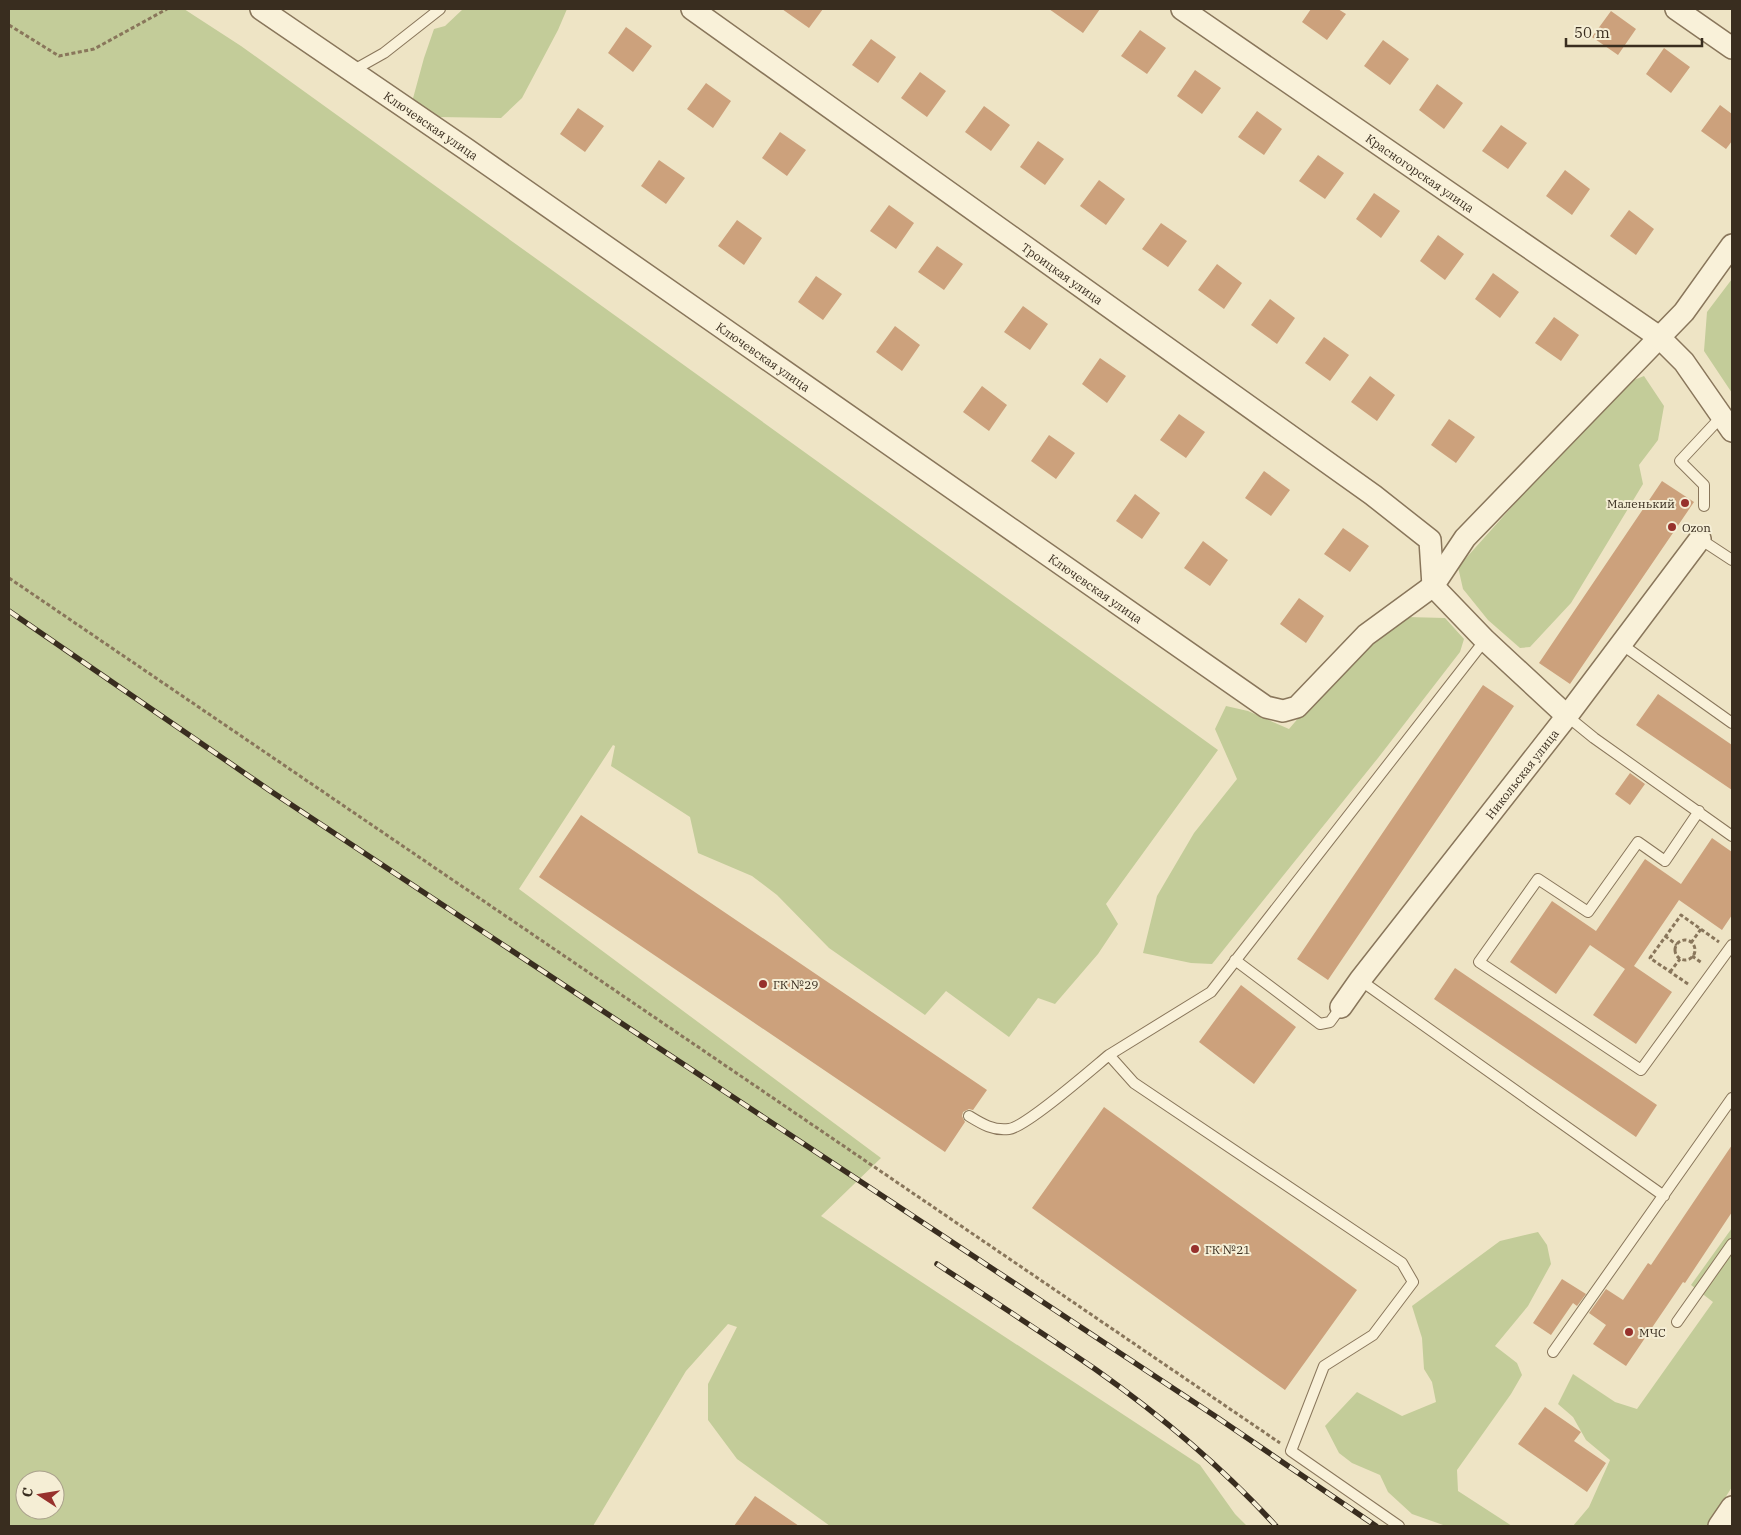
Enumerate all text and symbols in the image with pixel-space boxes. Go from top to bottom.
scale bar [1566,15,1702,47]
text: 50 m [1574,23,1610,42]
street label: Ключевская улица [381,88,482,163]
street label: Красногорская улица [1363,130,1478,215]
street label: Троицкая улица [1019,239,1106,308]
street label: Ключевская улица [714,319,814,395]
place label: Маленький [1607,496,1675,511]
marker: Маленький [1679,497,1691,509]
place label: Ozon [1682,520,1711,535]
marker: Ozon [1666,521,1678,533]
street label: Ключевская улица [1046,550,1146,626]
street label: Никольская улица [1482,726,1562,822]
place label: ГК №29 [773,977,819,992]
marker: ГК №29 [757,978,769,990]
place label: ГК №21 [1205,1242,1251,1257]
marker: ГК №21 [1189,1243,1201,1255]
place label: МЧС [1639,1325,1666,1340]
marker: МЧС [1623,1326,1635,1338]
north arrow [15,1470,65,1520]
text: С [18,1486,37,1499]

